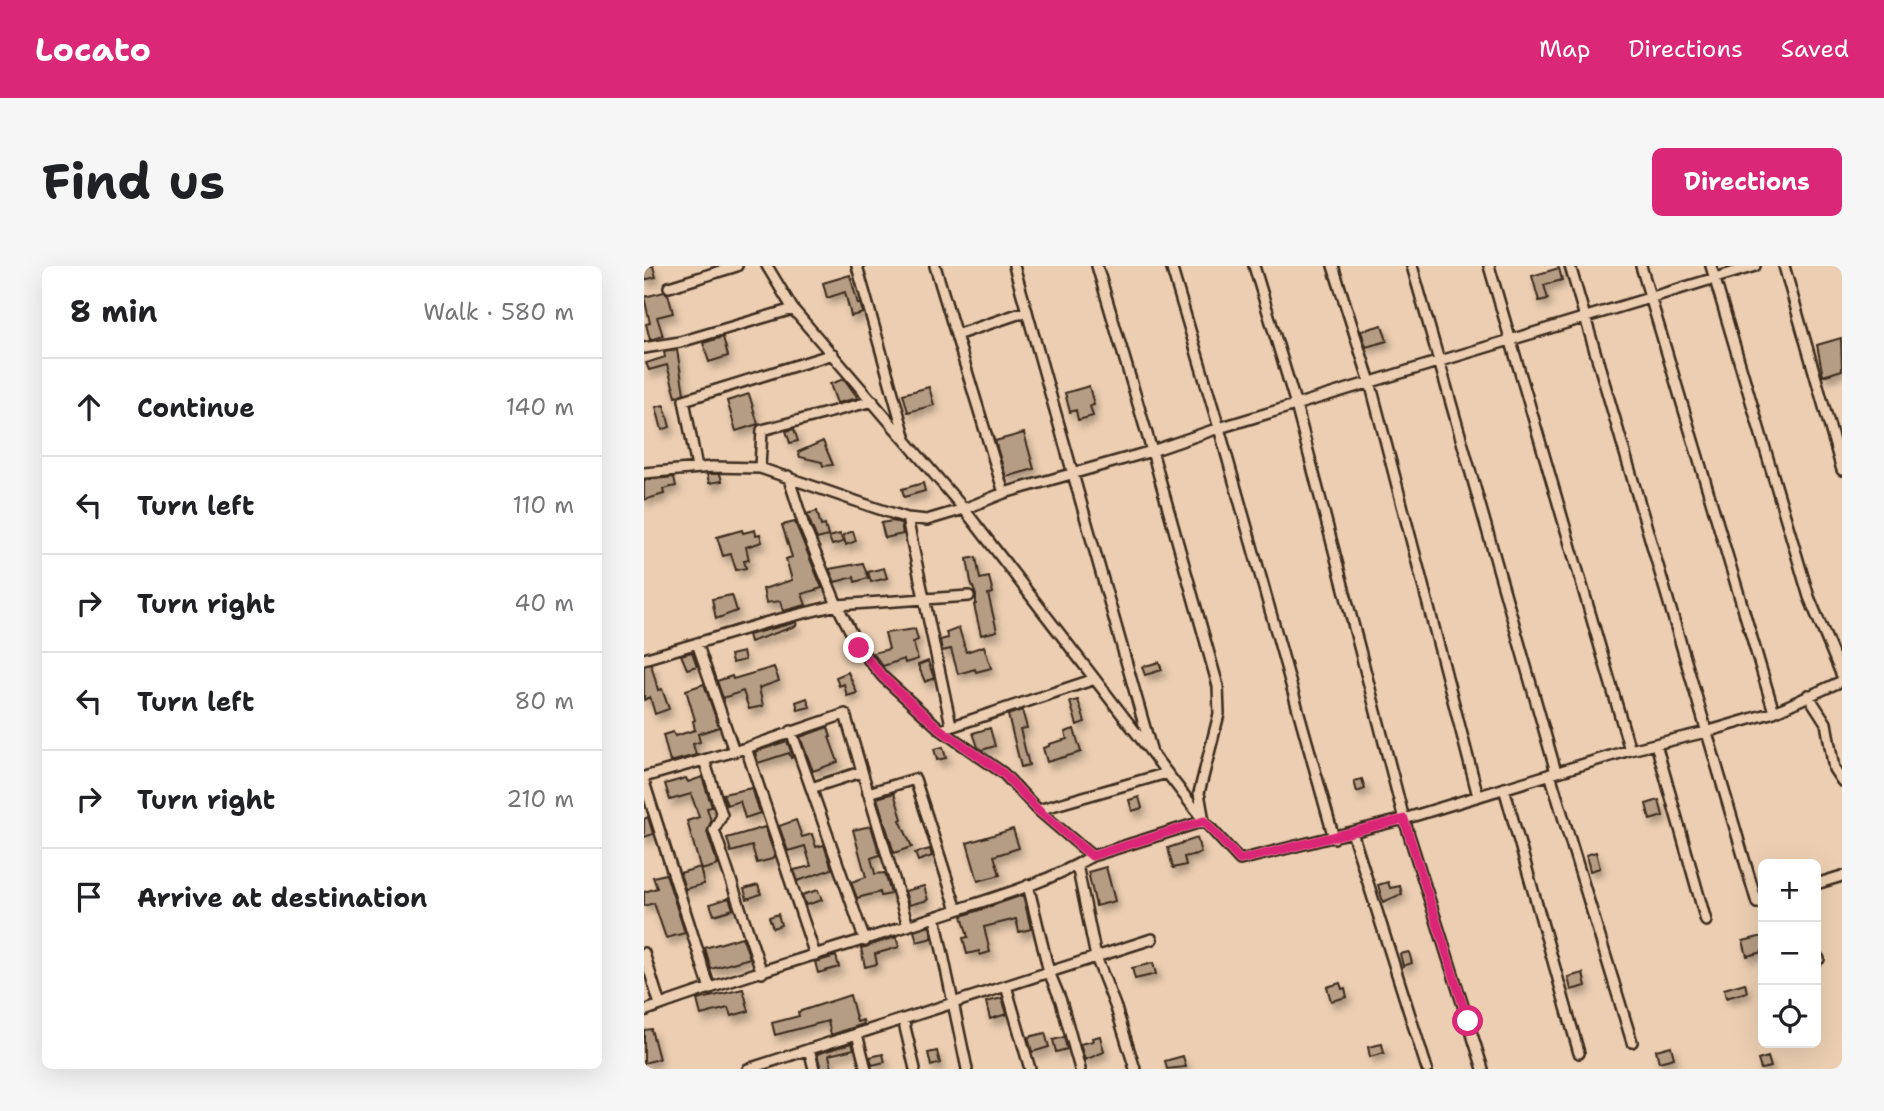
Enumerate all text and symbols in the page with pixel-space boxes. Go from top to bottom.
text: Locato [35,27,151,72]
text: Map [1539,33,1590,65]
text: Directions [1628,33,1743,65]
text: Saved [1781,33,1849,65]
button: Directions [1652,148,1842,216]
text: Find us [42,149,225,215]
text: 8 min [70,291,157,332]
text: Walk · 580 m [423,297,574,327]
icon: ahead [70,388,108,426]
text: Continue [137,390,255,425]
text: 140 m [506,392,574,422]
icon: left [70,486,108,524]
text: Turn left [137,488,254,523]
text: 110 m [512,490,574,520]
icon: right [70,584,108,622]
text: Turn right [137,586,275,621]
text: 40 m [514,588,574,618]
route end [843,632,874,663]
icon: left [70,682,108,720]
text: Turn left [137,684,254,719]
text: 80 m [515,686,574,716]
icon: right [70,780,108,818]
text: Turn right [137,782,275,817]
text: 210 m [506,784,574,814]
map controls [1758,859,1821,1048]
button: + [1758,859,1821,922]
icon: arrive [70,878,108,916]
text: Arrive at destination [137,880,427,915]
button: − [1758,922,1821,985]
button: locate [1758,985,1821,1048]
route start [1452,1005,1483,1036]

